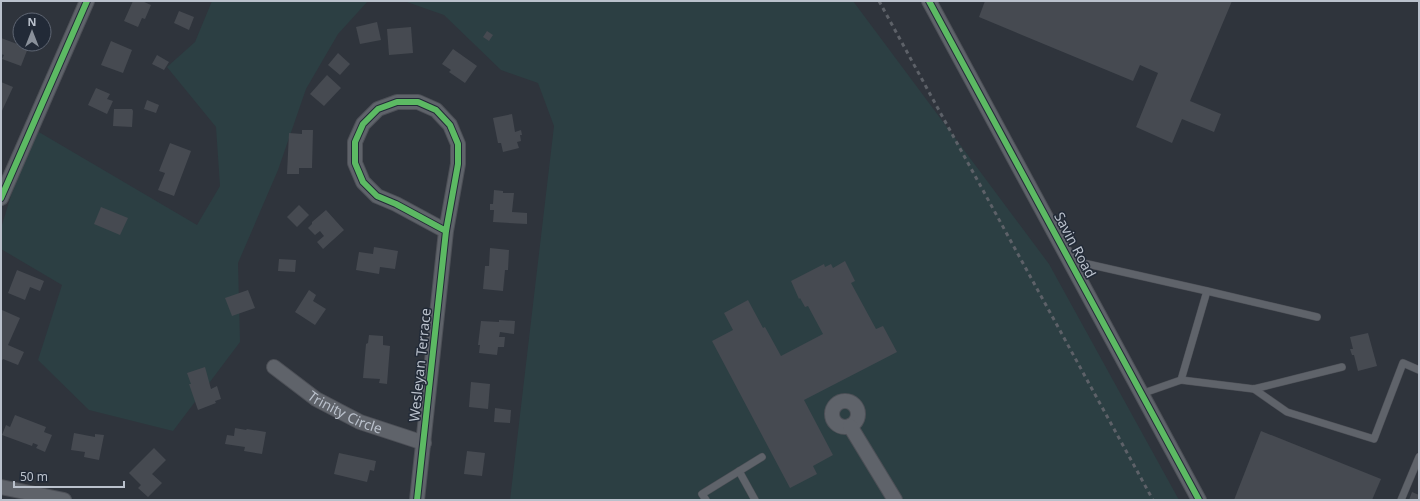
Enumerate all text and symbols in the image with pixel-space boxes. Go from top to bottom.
north arrow [12,12,52,52]
text: N [28,14,36,29]
street label: Savin Road [1050,208,1101,281]
street label: Wesleyan Terrace [404,307,435,423]
street label: Trinity Circle [304,386,385,438]
scale bar [14,463,124,489]
text: 50 m [20,468,48,485]

